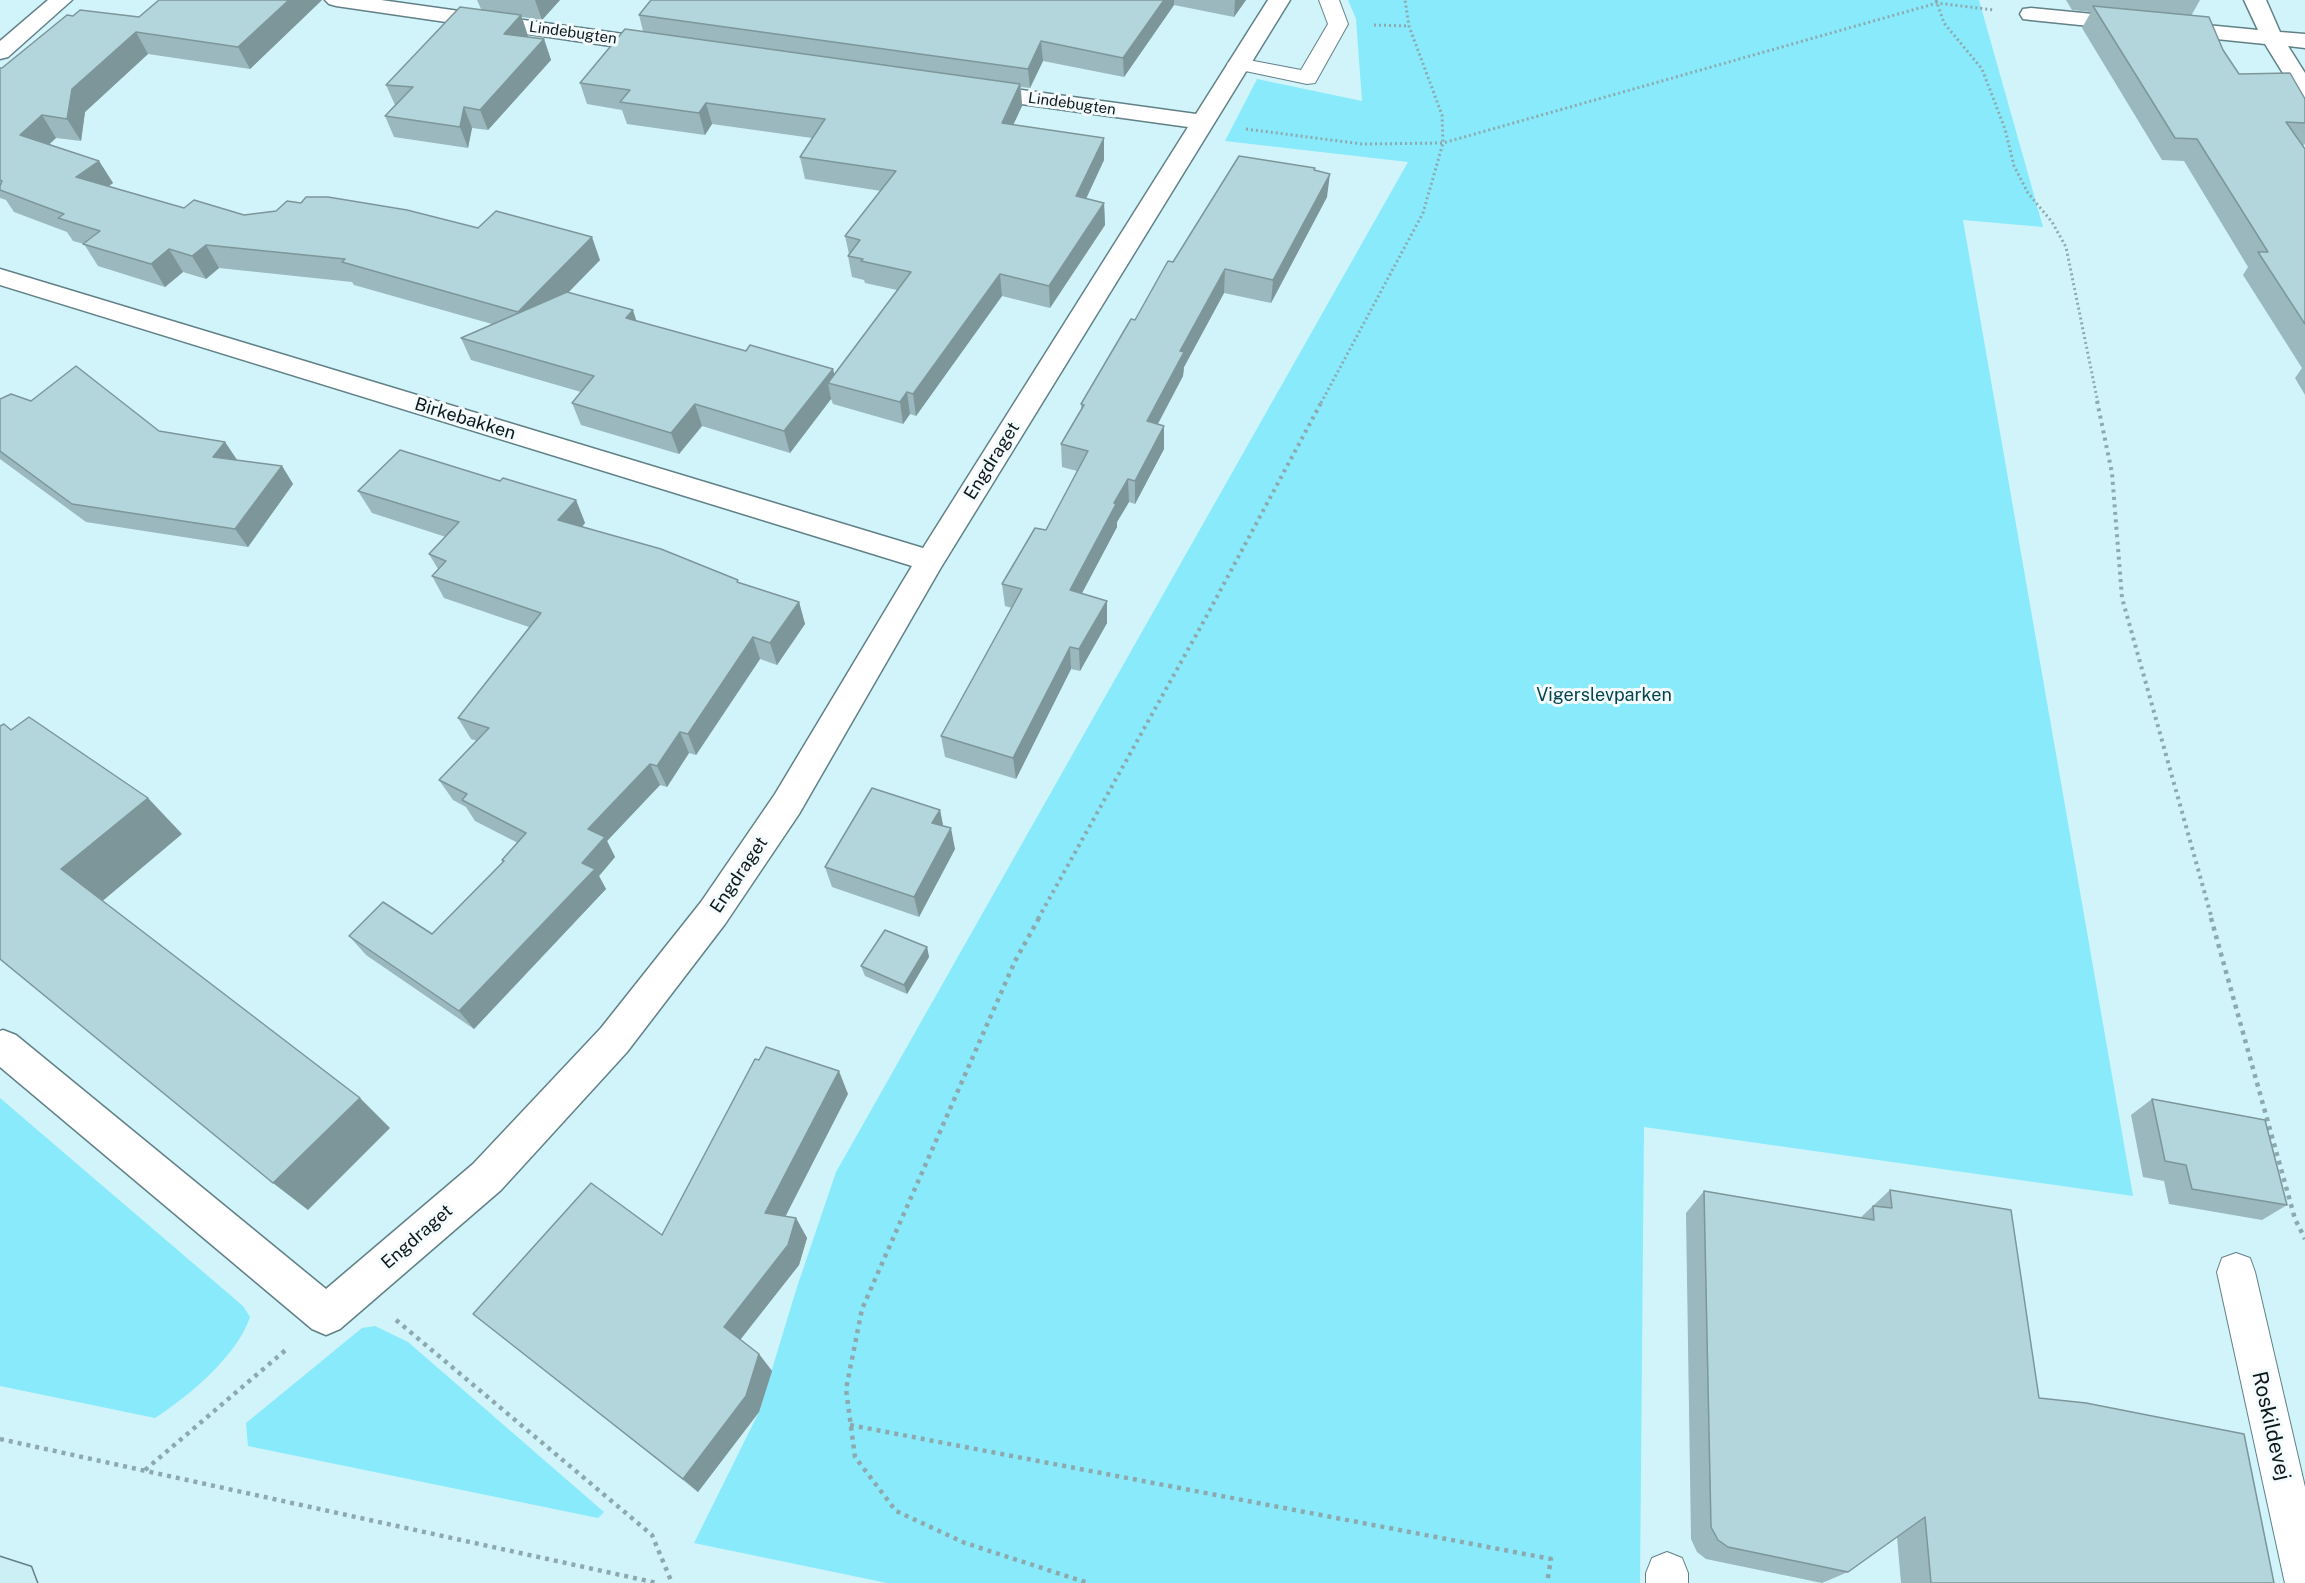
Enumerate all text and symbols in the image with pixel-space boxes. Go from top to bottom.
street label: Lindebugten [528,18,618,48]
street label: Lindebugten [1027,89,1117,119]
street label: Birkebakken [412,393,518,445]
street label: Engdraget [960,418,1024,504]
park label: Vigerslevparken [1536,684,1672,706]
street label: Engdraget [706,833,772,917]
street label: Engdraget [377,1200,457,1274]
street label: Roskildevej [2246,1369,2296,1483]

